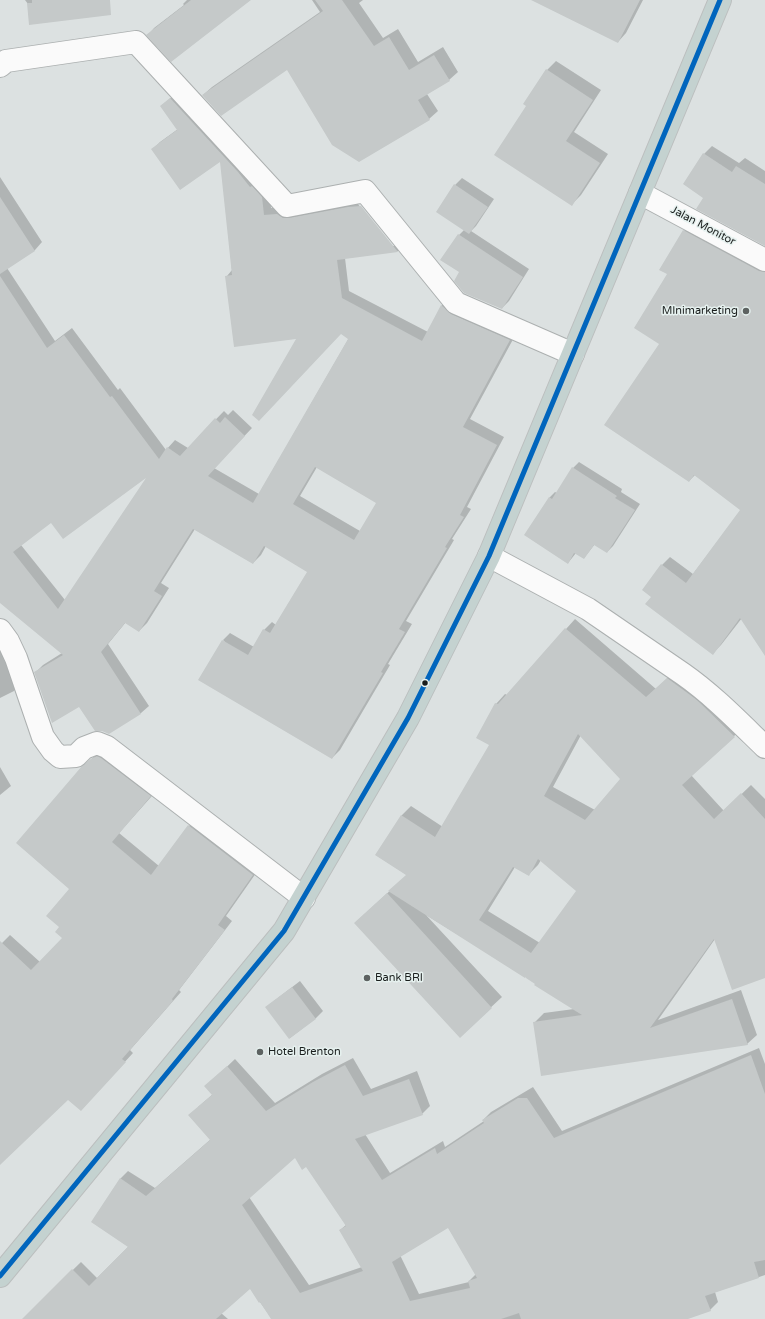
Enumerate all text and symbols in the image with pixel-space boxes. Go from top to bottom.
street label: Jalan Monitor [668,203,738,249]
place label: MInimarketing [662,304,738,318]
marker: MInimarketing [741,306,751,316]
unlabelled marker [420,678,430,688]
place label: Bank BRI [375,971,423,985]
marker: Bank BRI [362,973,372,983]
place label: Hotel Brenton [268,1045,341,1059]
marker: Hotel Brenton [255,1047,265,1057]

